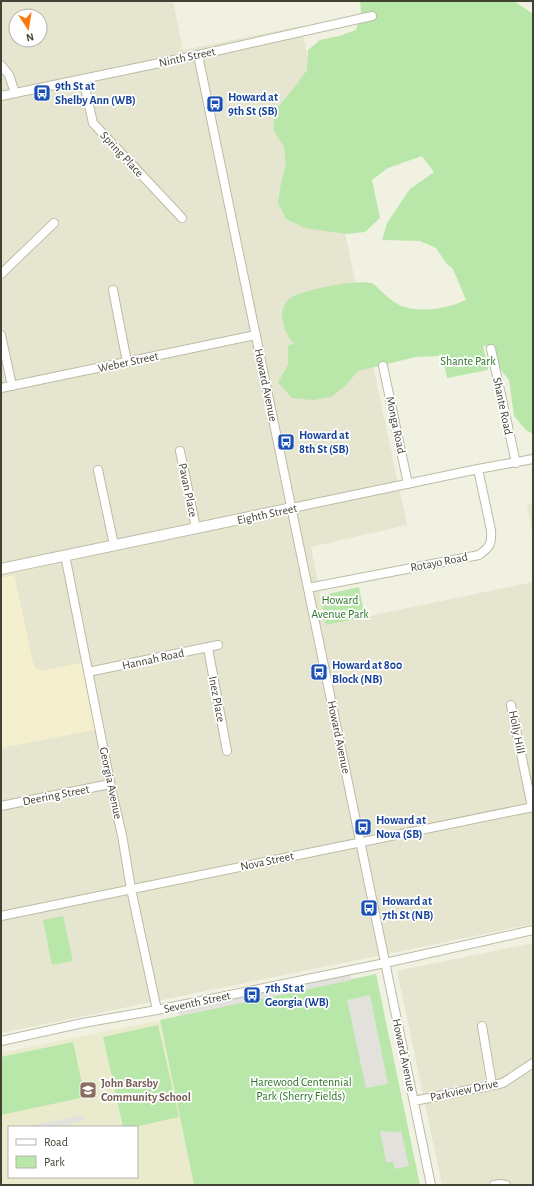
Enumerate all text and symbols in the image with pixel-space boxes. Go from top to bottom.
north arrow [8,8,48,48]
text: N [25,31,35,43]
street label: Ninth Street [158,45,217,69]
place label: 9th St at Shelby Ann (WB) [55,80,136,107]
bus stop icon: 9th St at Shelby Ann (WB) [32,83,52,103]
place label: Howard at 9th St (SB) [228,91,278,118]
bus stop icon: Howard at 9th St (SB) [205,94,225,114]
street label: Spring Place [98,129,146,179]
street label: Howard Avenue [252,348,280,422]
street label: Weber Street [97,350,160,374]
park label: Shante Park [440,355,496,367]
street label: Shante Road [491,376,515,436]
street label: Monga Road [384,395,408,455]
place label: Howard at 8th St (SB) [299,429,349,456]
bus stop icon: Howard at 8th St (SB) [276,432,296,452]
street label: Pavan Place [176,462,200,518]
street label: Eighth Street [236,502,298,526]
street label: Rotayo Road [409,551,469,574]
park label: Howard Avenue Park [311,594,369,620]
street label: Hannah Road [121,647,185,671]
place label: Howard at 800 Block (NB) [332,659,402,686]
bus stop icon: Howard at 800 Block (NB) [309,662,329,682]
street label: Inez Place [207,675,227,723]
street label: Howard Avenue [325,700,353,774]
street label: Holly Hill [506,709,527,755]
street label: Georgia Avenue [98,746,124,820]
street label: Deering Street [22,783,91,807]
place label: Howard at Nova (SB) [376,814,426,841]
bus stop icon: Howard at Nova (SB) [353,817,373,837]
street label: Nova Street [239,849,295,873]
place label: Howard at 7th St (NB) [382,895,434,922]
bus stop icon: Howard at 7th St (NB) [359,898,379,918]
place label: 7th St at Georgia (WB) [265,982,329,1009]
bus stop icon: 7th St at Georgia (WB) [242,985,262,1005]
street label: Seventh Street [163,989,232,1015]
street label: Howard Avenue [390,1018,418,1092]
park label: Harewood Centennial Park (Sherry Fields) [250,1076,352,1103]
place label: John Barsby Community School [101,1077,191,1104]
street label: Parkview Drive [429,1077,499,1103]
school or university icon: John Barsby Community School [78,1080,98,1100]
legend [8,1126,138,1178]
text: Road [44,1136,68,1148]
text: Park [44,1156,65,1168]

